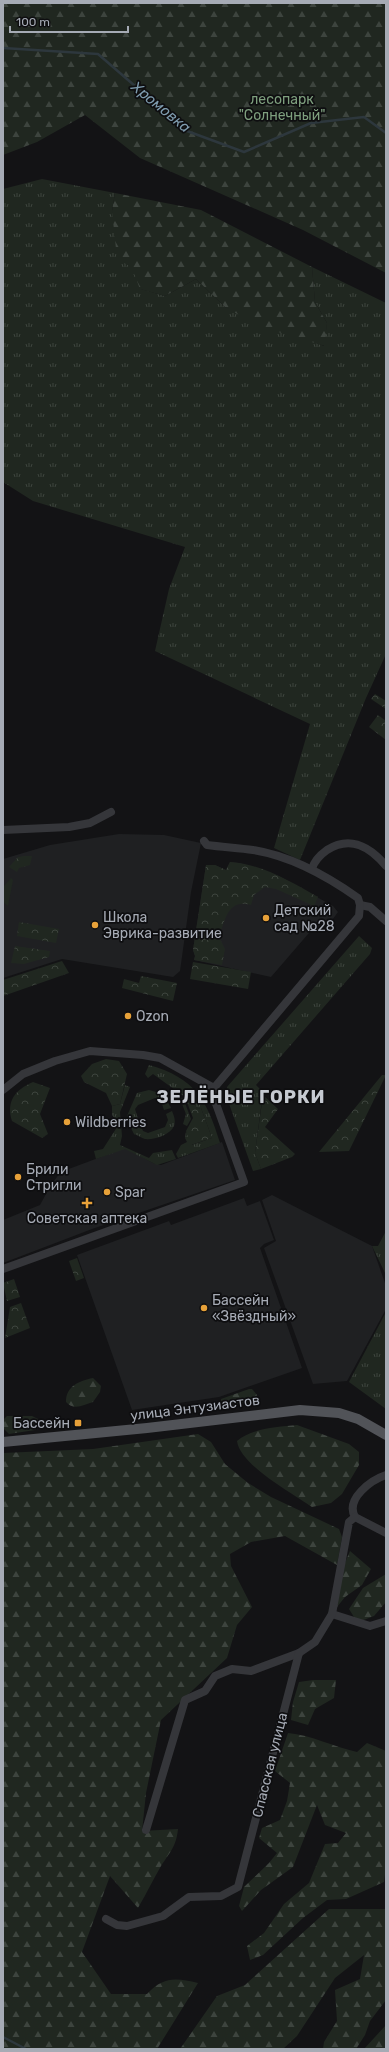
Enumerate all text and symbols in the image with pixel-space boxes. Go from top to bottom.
scale bar [10,8,128,34]
text: 100 m [16,15,50,29]
water label: Хромовка [127,77,194,136]
park label: лесопарк "Солнечный" [239,91,325,124]
place label: Детский сад №28 [274,902,335,935]
place label: Школа Эврика-развитие [103,909,222,942]
marker: Детский сад №28 [261,913,271,923]
marker: Школа Эврика-развитие [90,920,100,930]
place label: Ozon [136,1008,169,1025]
marker: Ozon [123,1011,133,1021]
district label: ЗЕЛЁНЫЕ ГОРКИ [156,1085,326,1108]
place label: Wildberries [75,1114,147,1131]
marker: Wildberries [62,1117,72,1127]
place label: Брили Стригли [26,1161,82,1194]
marker: Брили Стригли [13,1172,23,1182]
place label: Spar [115,1184,146,1201]
marker: Spar [102,1187,112,1197]
marker: Советская аптека [82,1198,92,1208]
place label: Советская аптека [27,1210,147,1227]
place label: Бассейн «Звёздный» [212,1292,296,1325]
marker: Бассейн «Звёздный» [199,1303,209,1313]
street label: улица Энтузиастов [129,1392,261,1424]
place label: Бассейн [13,1415,70,1432]
marker: Бассейн [73,1418,83,1428]
street label: Спасская улица [249,1711,291,1819]

